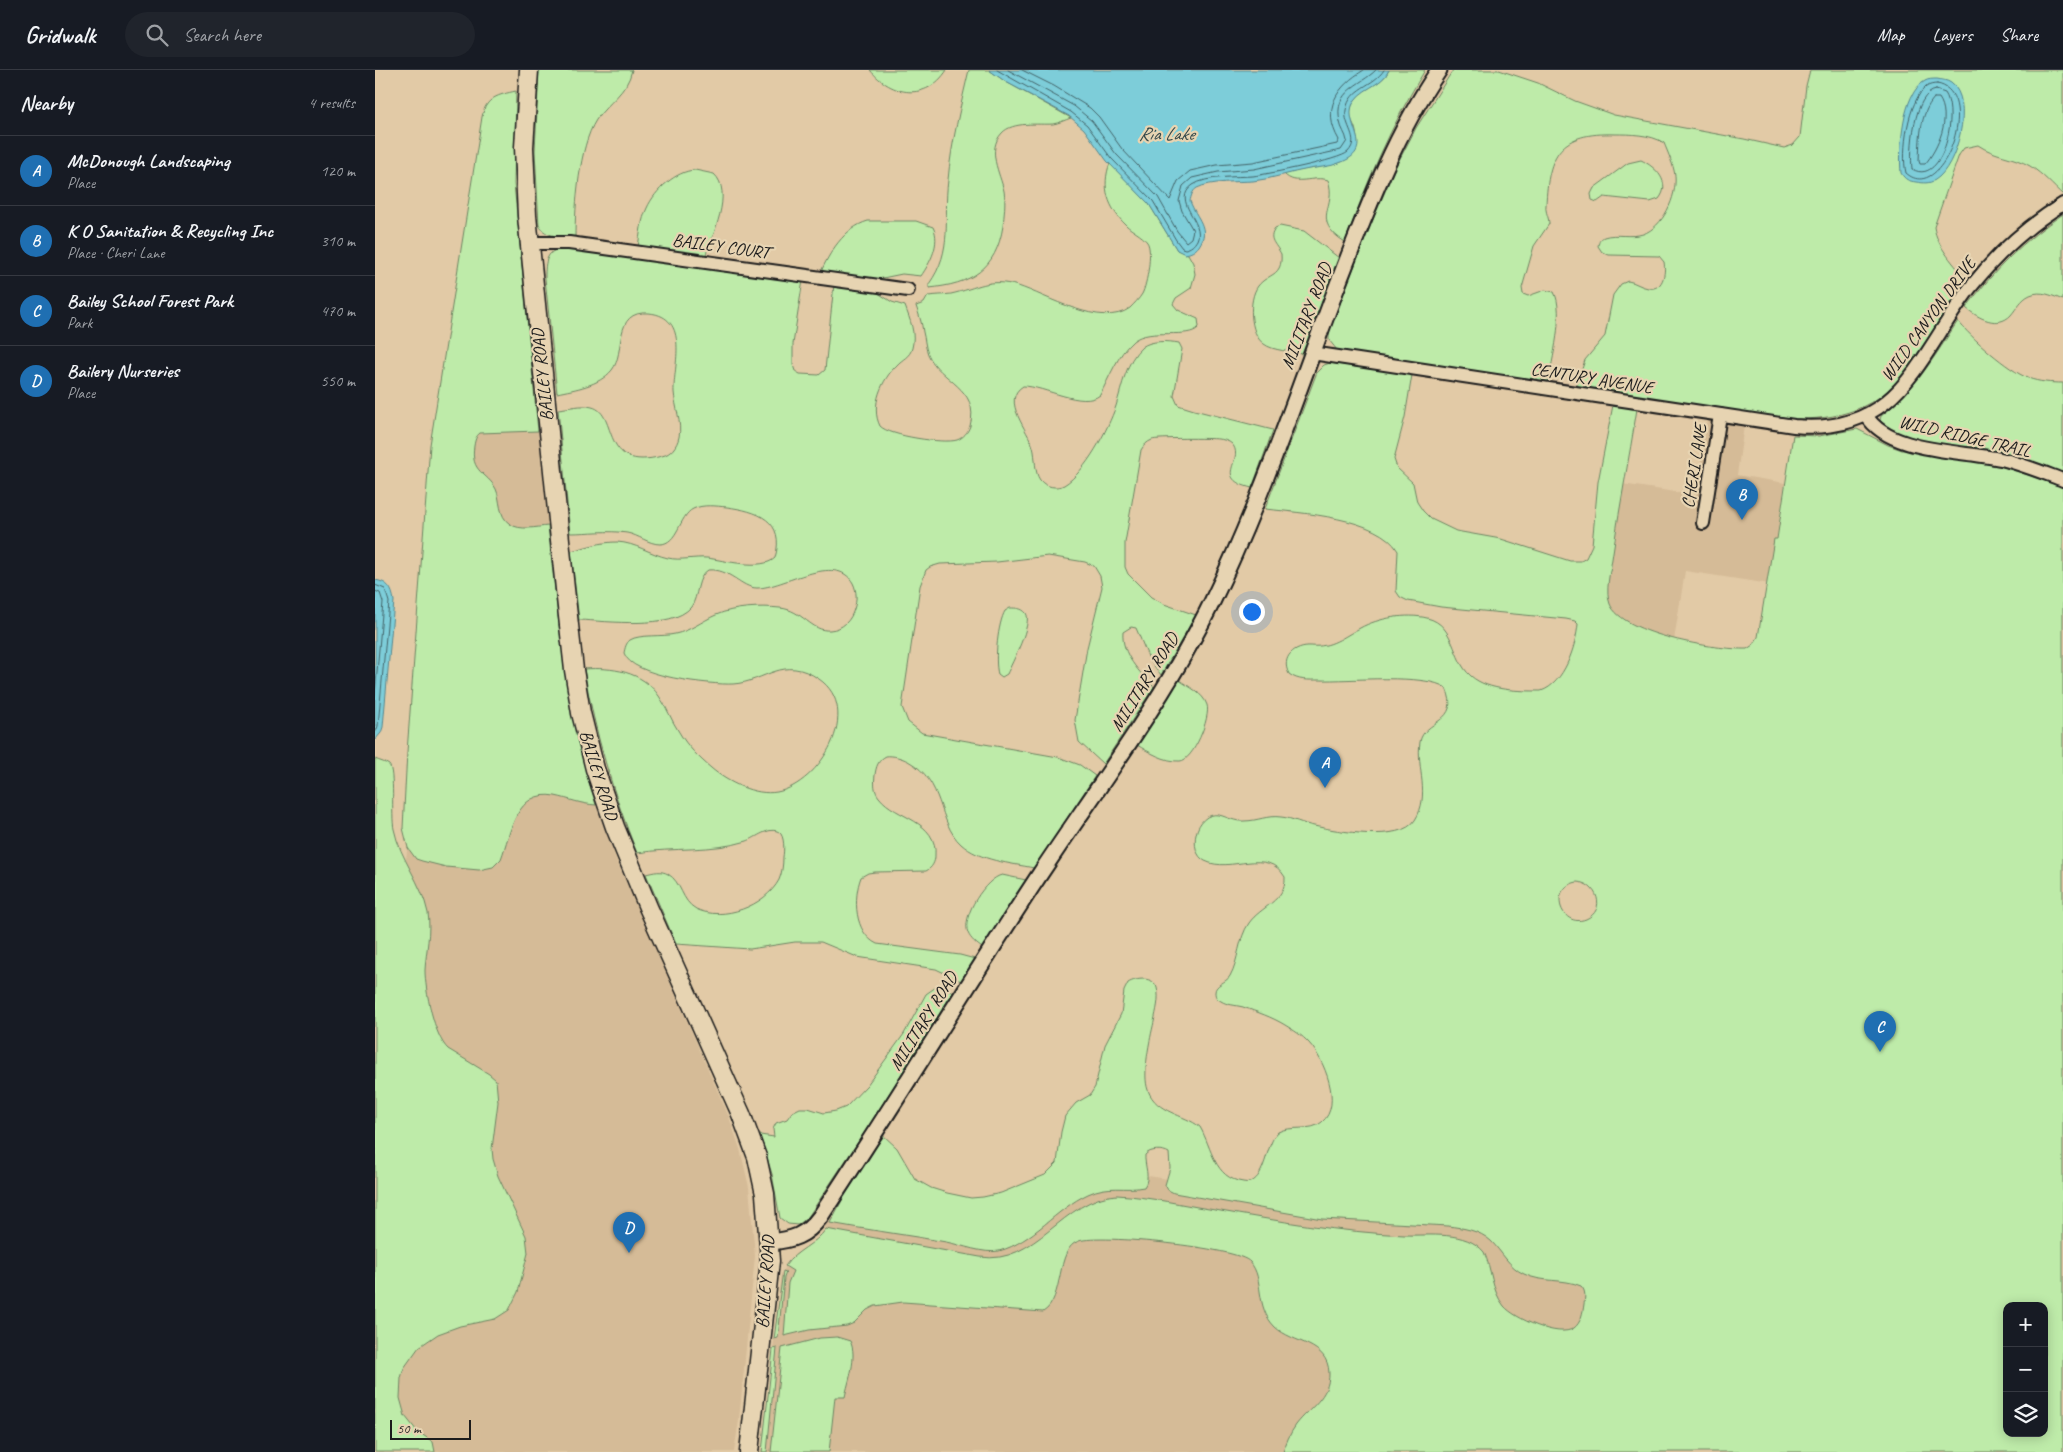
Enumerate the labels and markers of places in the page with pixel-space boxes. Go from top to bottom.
pin: B [1726,479,1758,520]
pin: A [1309,747,1341,788]
pin: C [1864,1011,1896,1052]
pin: D [613,1212,645,1253]

